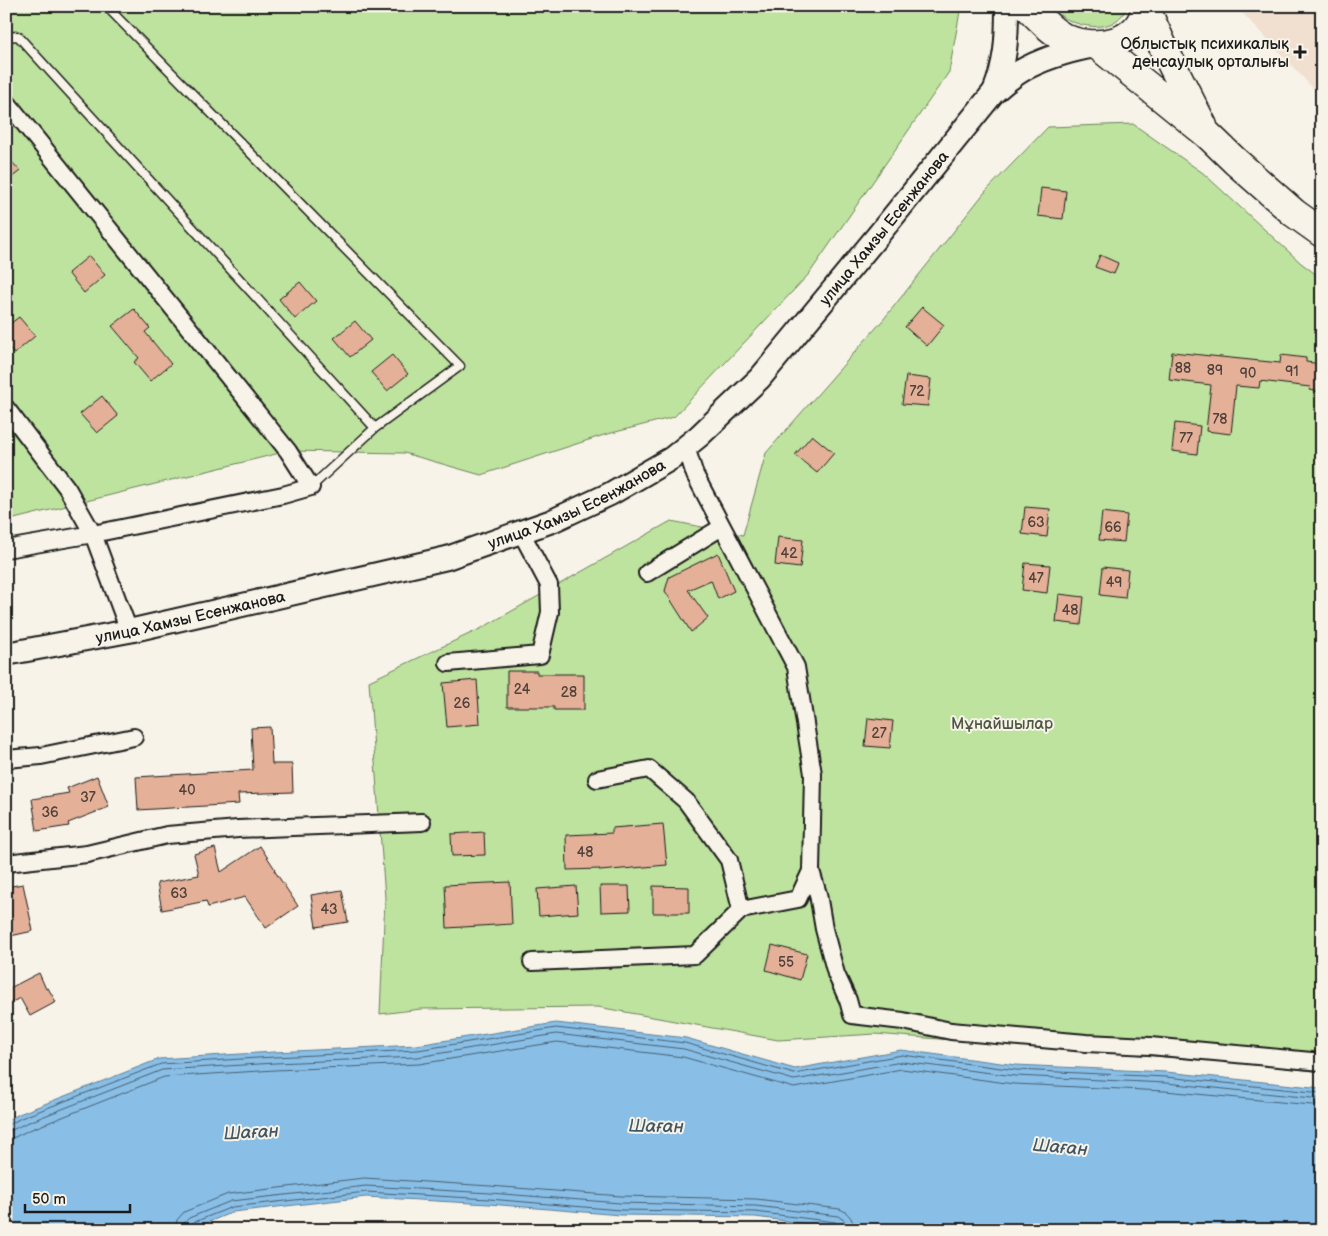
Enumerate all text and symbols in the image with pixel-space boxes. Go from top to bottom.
place label: Облыстық психикалық денсаулық орталығы [1121,35,1289,72]
marker: Облыстық психикалық денсаулық орталығы [1293,45,1307,59]
street label: улица Хамзы Есенжанова [816,147,954,310]
house number: 88 [1175,360,1191,377]
house number: 89 [1207,362,1223,379]
house number: 91 [1285,363,1299,380]
house number: 90 [1240,365,1256,382]
house number: 72 [909,383,925,400]
house number: 78 [1212,411,1228,428]
house number: 77 [1179,430,1193,447]
street label: улица Хамзы Есенжанова [486,456,670,554]
house number: 63 [1027,514,1045,531]
house number: 66 [1104,519,1122,536]
house number: 42 [781,545,798,562]
house number: 47 [1028,570,1044,587]
house number: 49 [1106,574,1122,591]
street label: улица Хамзы Есенжанова [94,587,288,648]
house number: 48 [1062,602,1078,619]
house number: 24 [514,681,531,698]
house number: 28 [561,684,577,701]
house number: 26 [454,695,471,712]
park label: Мұнайшылар [951,715,1053,734]
house number: 27 [871,725,887,742]
house number: 40 [179,782,195,799]
house number: 37 [80,789,96,806]
house number: 36 [41,804,59,821]
house number: 48 [577,844,593,861]
house number: 63 [170,885,188,902]
house number: 43 [320,901,338,918]
house number: 55 [778,954,794,971]
water label: Шаған [628,1116,684,1137]
water label: Шаған [223,1121,279,1144]
water label: Шаған [1031,1135,1088,1160]
scale bar [25,1181,130,1213]
text: 50 m [32,1190,66,1209]

